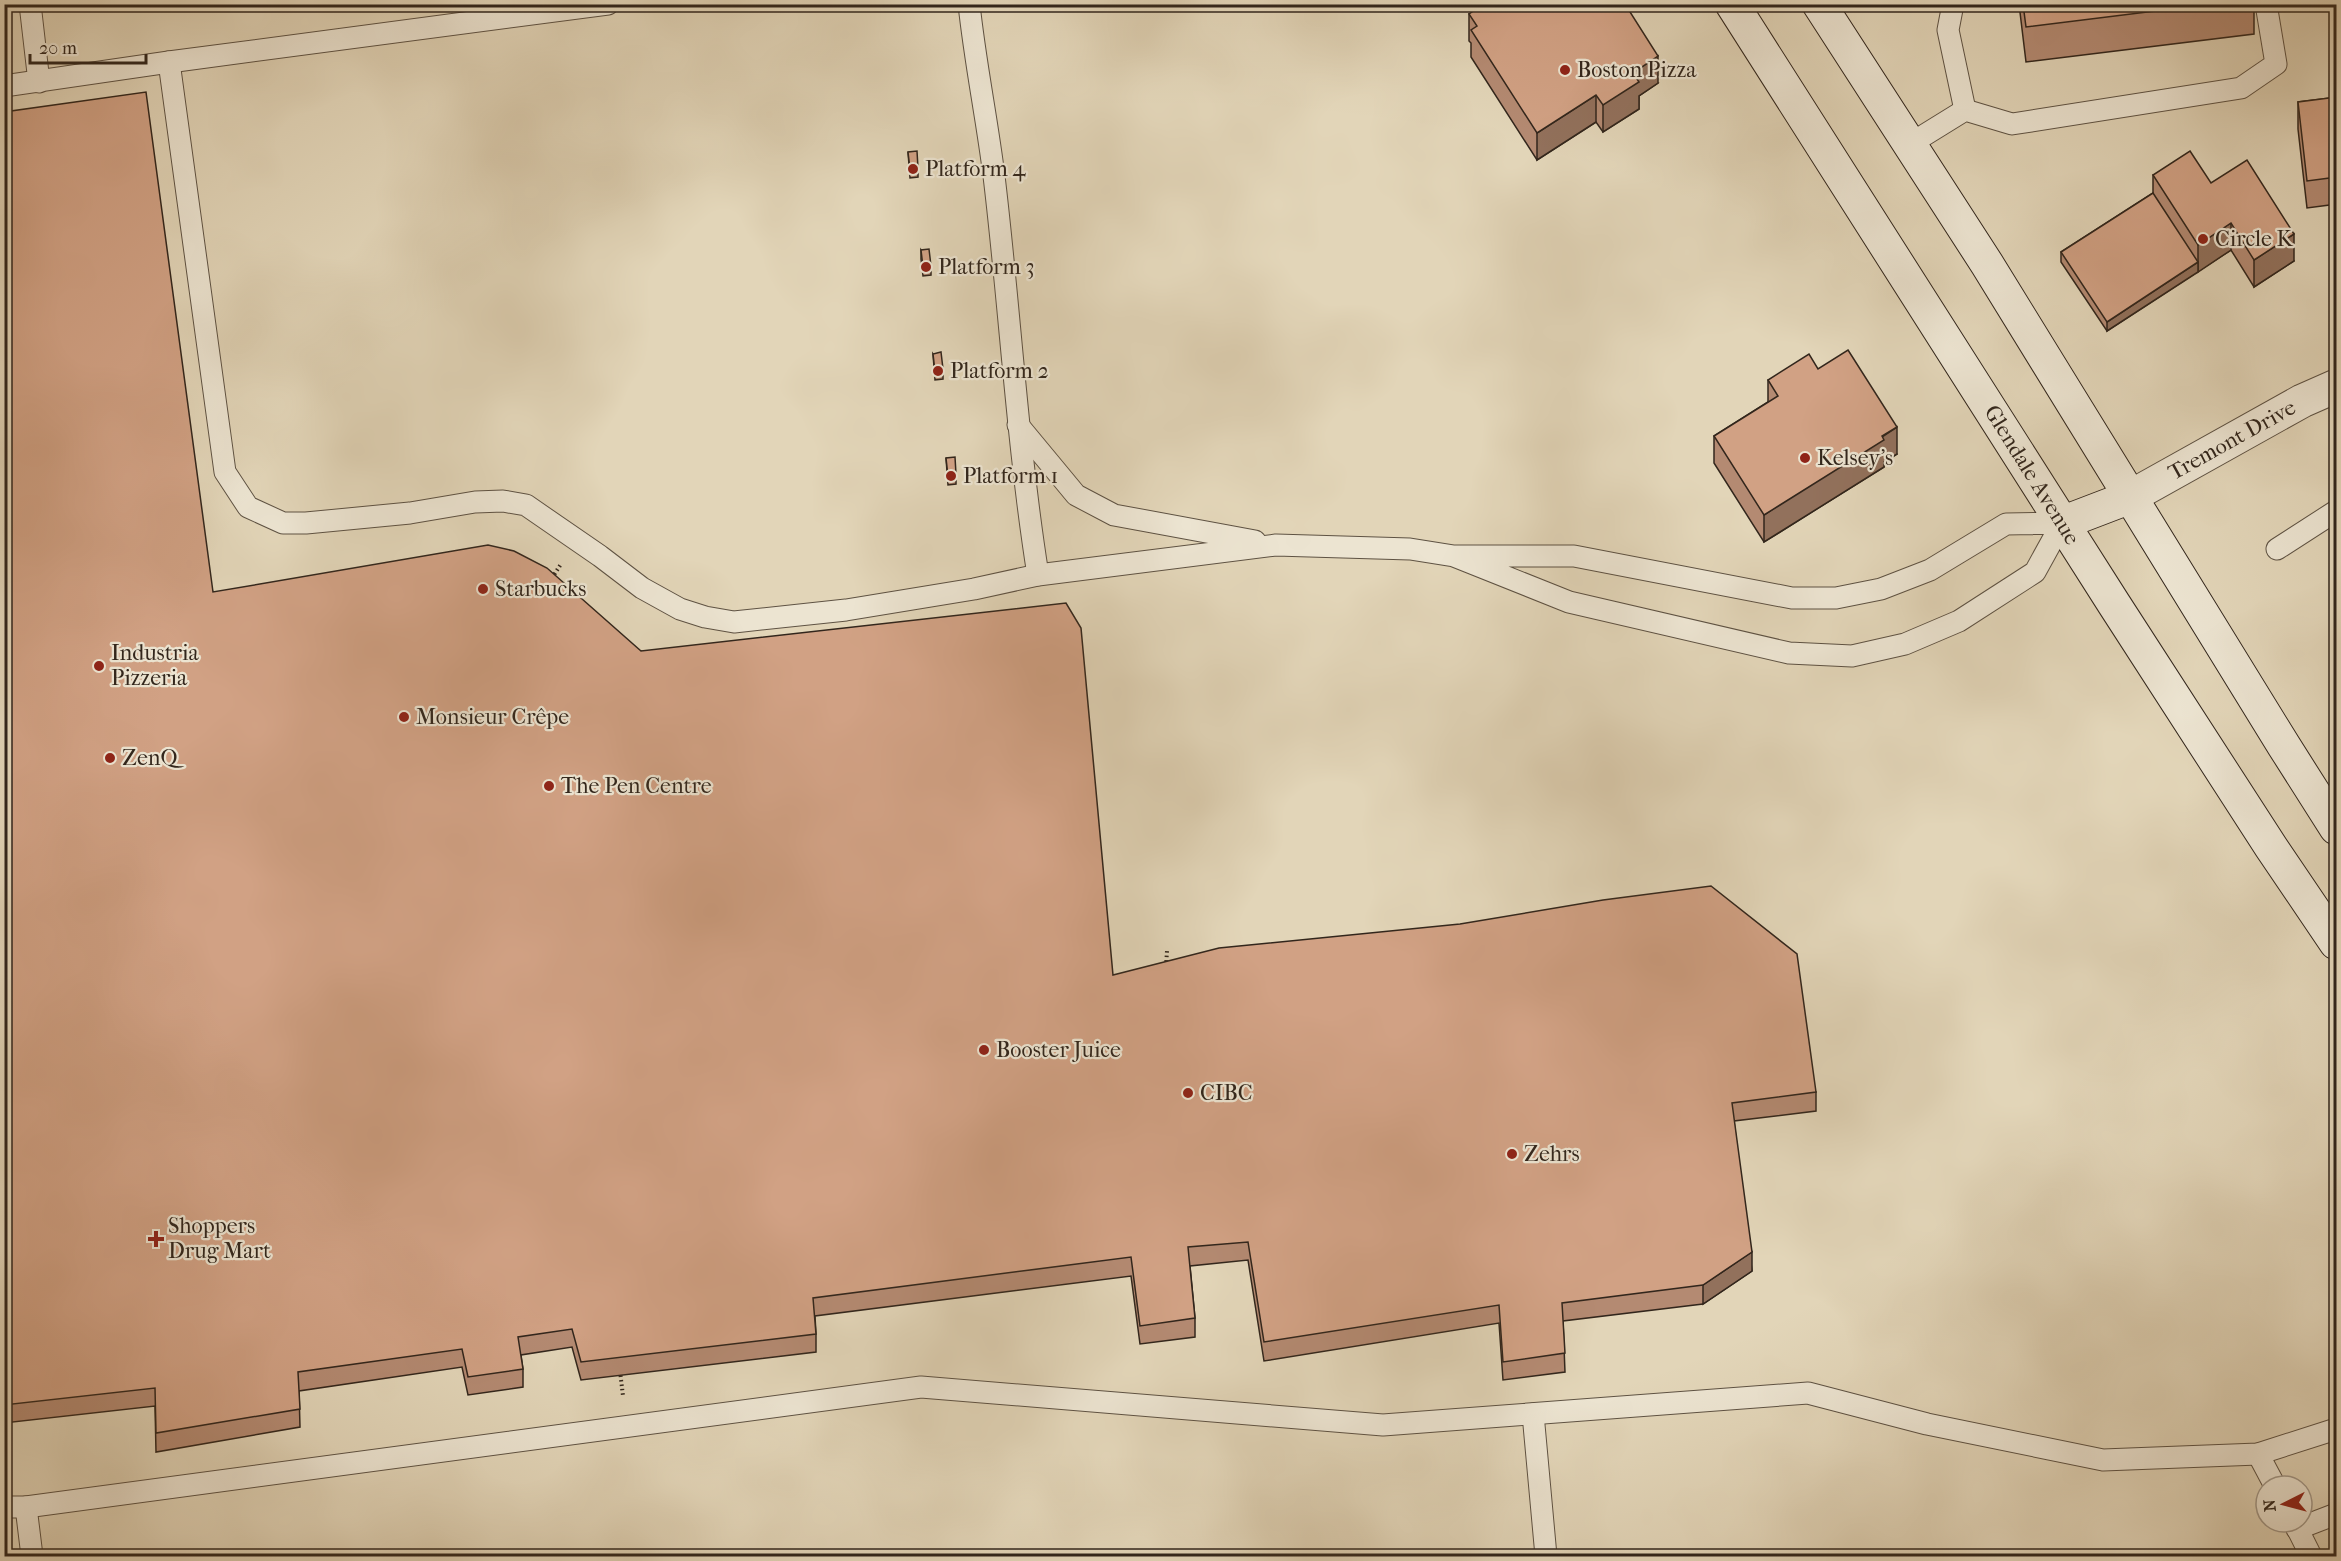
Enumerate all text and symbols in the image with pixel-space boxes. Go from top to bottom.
scale bar [30,27,146,65]
text: 20 m [39,38,77,59]
place label: Boston Pizza [1577,57,1697,83]
marker: Boston Pizza [1558,63,1572,77]
place label: Platform 4 [925,156,1027,182]
marker: Platform 4 [906,162,920,176]
place label: Circle K [2215,226,2294,252]
marker: Circle K [2196,232,2210,246]
place label: Platform 3 [938,254,1035,280]
marker: Platform 3 [919,260,933,274]
place label: Platform 2 [950,358,1049,384]
marker: Platform 2 [931,364,945,378]
street label: Tremont Drive [2164,394,2300,486]
street label: Glendale Avenue [1979,400,2085,550]
place label: Kelsey's [1817,445,1893,471]
marker: Kelsey's [1798,451,1812,465]
place label: Platform 1 [963,463,1058,489]
marker: Platform 1 [944,469,958,483]
place label: Starbucks [495,576,586,602]
marker: Starbucks [476,582,490,596]
place label: Industria Pizzeria [111,640,199,691]
marker: Industria Pizzeria [92,659,106,673]
place label: Monsieur Crêpe [416,704,569,730]
marker: Monsieur Crêpe [397,710,411,724]
place label: ZenQ [122,745,184,771]
marker: ZenQ [103,751,117,765]
place label: The Pen Centre [561,773,712,799]
marker: The Pen Centre [542,779,556,793]
place label: Booster Juice [996,1037,1121,1063]
marker: Booster Juice [977,1043,991,1057]
place label: CIBC [1200,1080,1253,1106]
marker: CIBC [1181,1086,1195,1100]
place label: Zehrs [1524,1141,1580,1167]
marker: Zehrs [1505,1147,1519,1161]
place label: Shoppers Drug Mart [168,1213,271,1264]
marker: Shoppers Drug Mart [149,1232,163,1246]
north arrow [2254,1474,2314,1534]
text: N [2259,1498,2280,1513]

